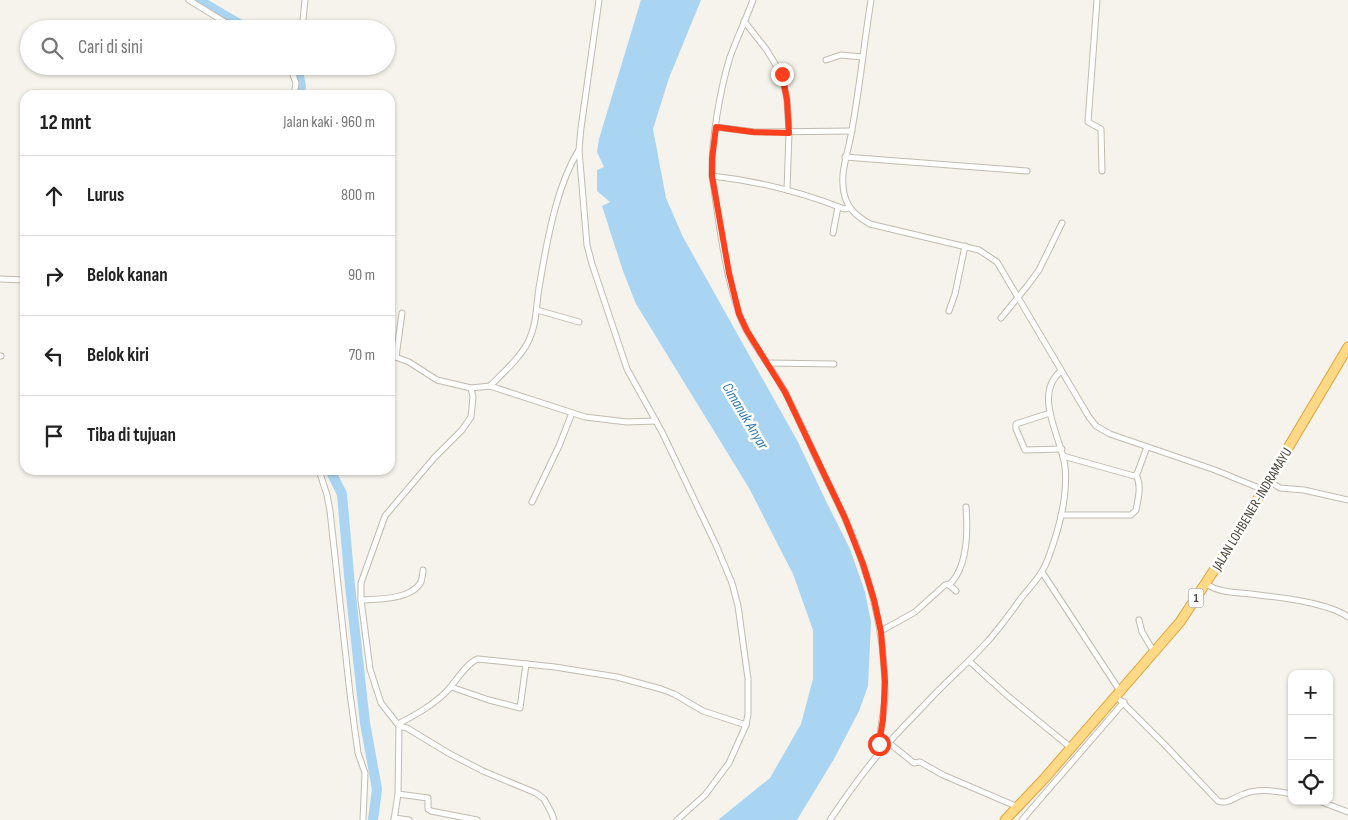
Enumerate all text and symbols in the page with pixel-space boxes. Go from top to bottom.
search box [20,20,395,75]
icon: search [38,34,66,62]
text: Cari di sini [78,36,143,59]
route end [771,63,794,86]
text: 12 mnt [40,110,91,135]
text: Jalan kaki · 960 m [283,113,375,132]
icon: ahead [40,182,68,210]
text: Lurus [87,184,124,207]
text: 800 m [341,186,375,205]
icon: right [40,262,68,290]
text: Belok kanan [87,264,168,287]
text: 90 m [348,266,375,285]
icon: left [40,342,68,370]
text: Belok kiri [87,344,149,367]
text: 70 m [349,346,375,365]
water label: Cimanuk Anyar [718,379,773,453]
icon: arrive [40,422,68,450]
text: Tiba di tujuan [87,424,176,447]
street label: JALAN LOHBENER-INDRAMAYU [1208,444,1295,574]
road number: 1 [1188,588,1204,608]
map controls [1288,670,1333,805]
button: + [1288,670,1333,715]
button: − [1288,715,1333,760]
route start [868,733,891,756]
button: locate [1288,760,1333,805]

